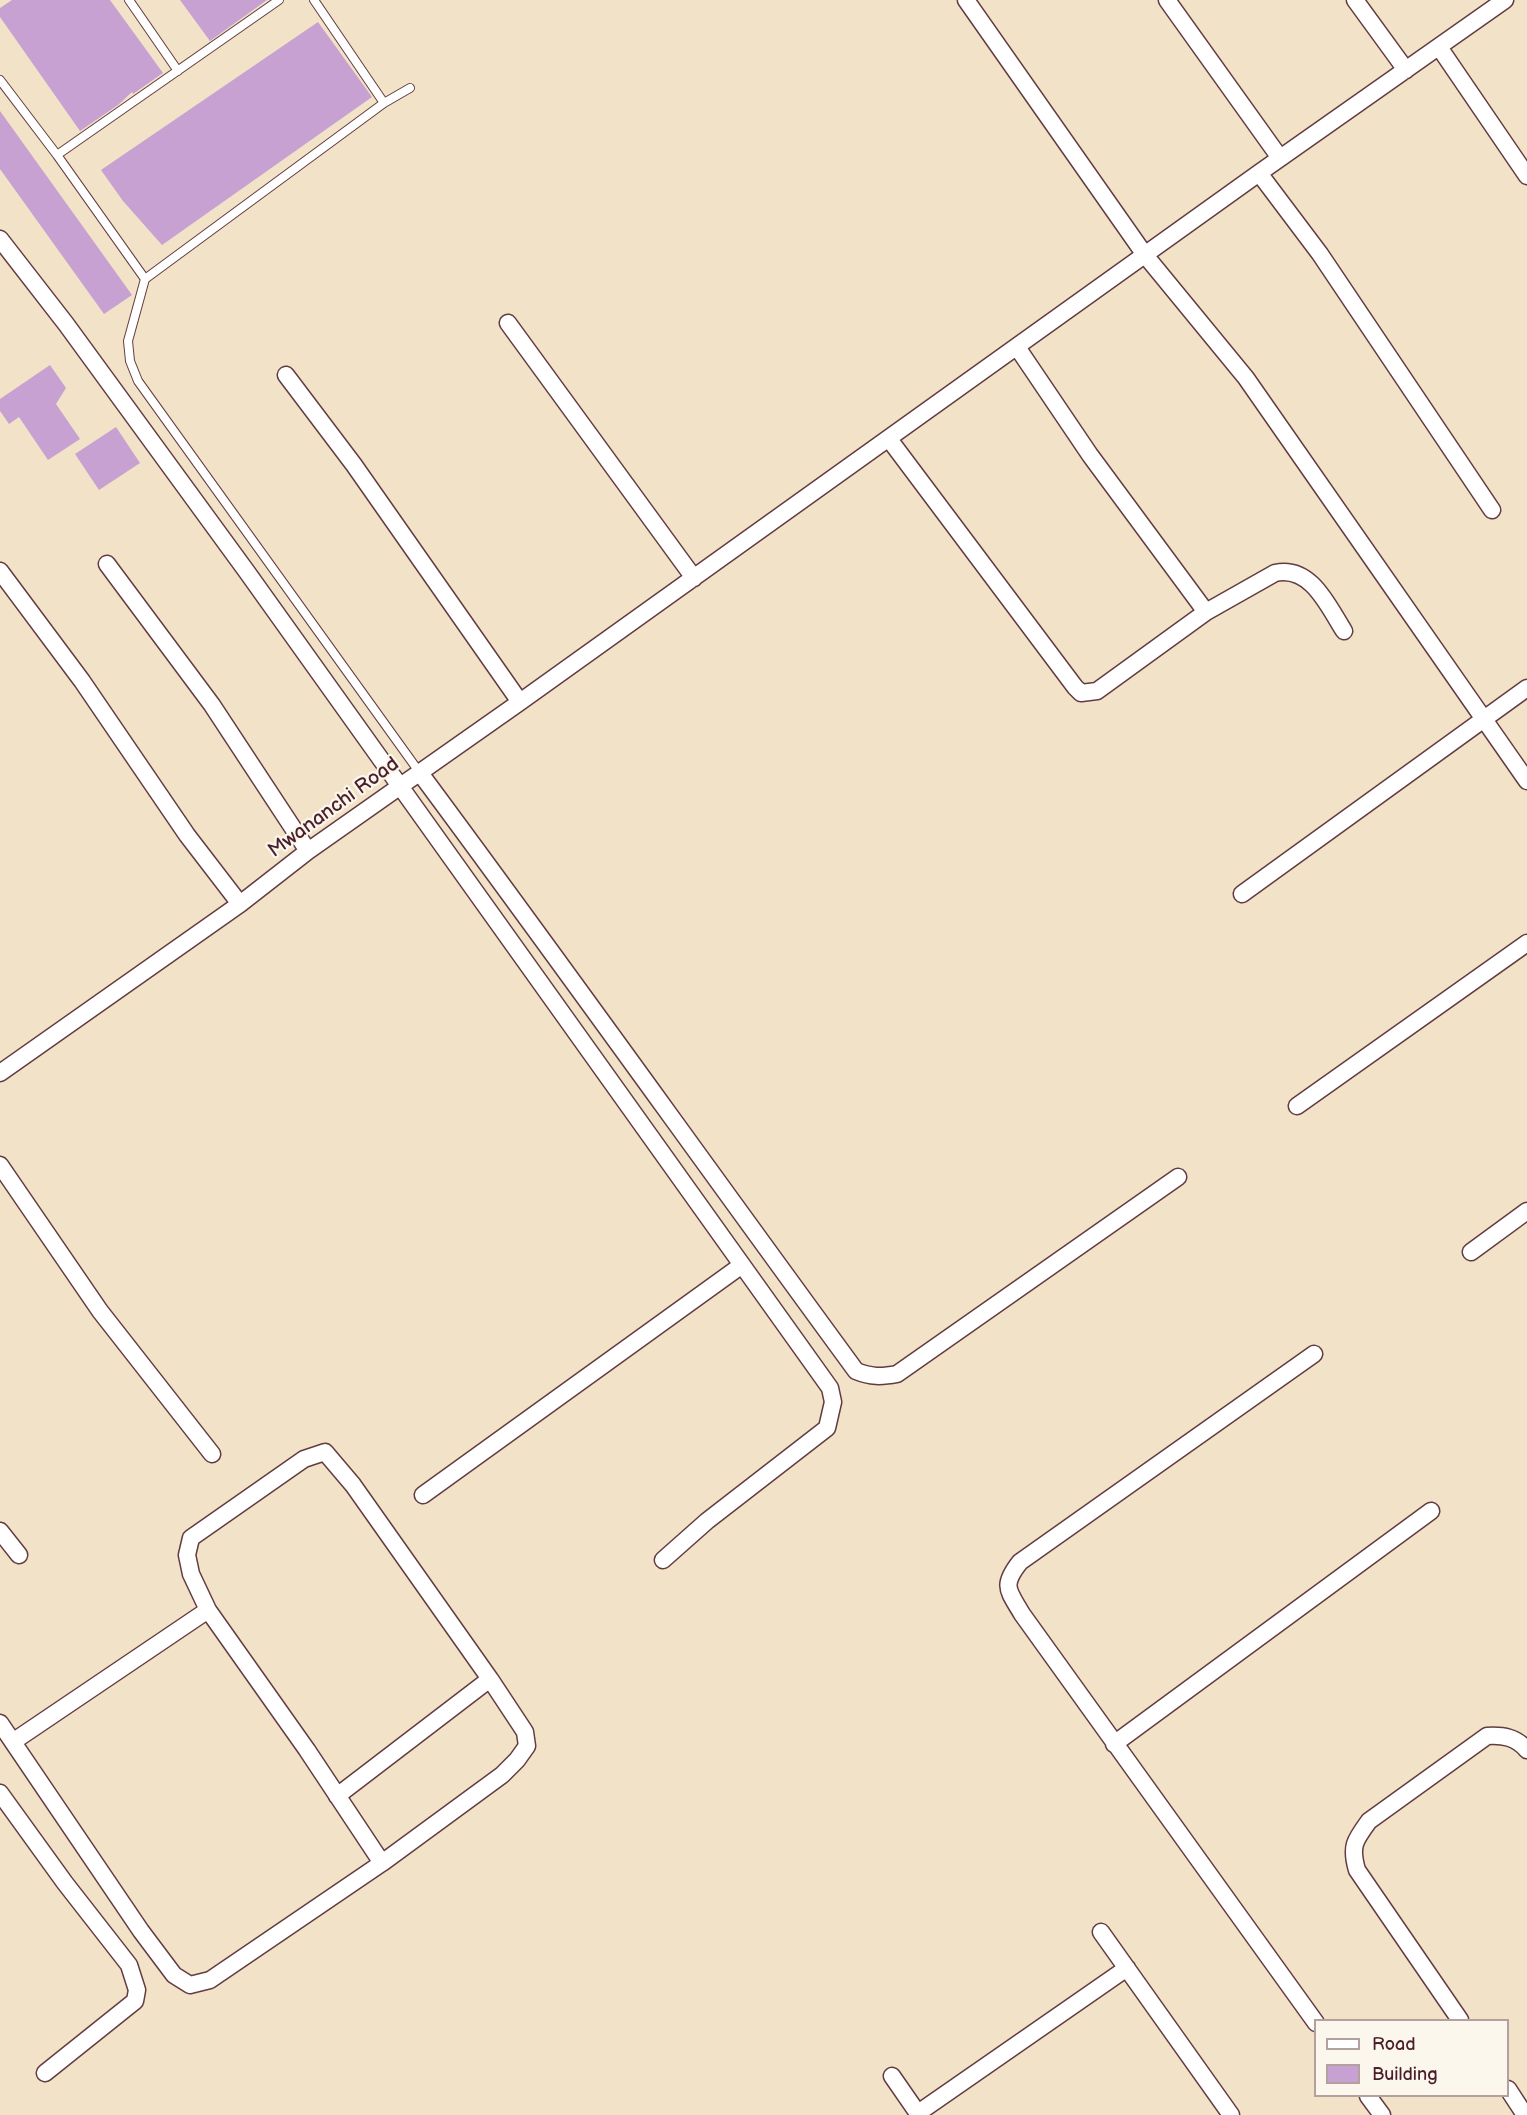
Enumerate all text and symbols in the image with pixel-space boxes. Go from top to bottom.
street label: Mwananchi Road [264,752,404,864]
legend [1314,2019,1509,2097]
text: Road [1372,2034,1416,2055]
text: Building [1372,2064,1438,2085]

